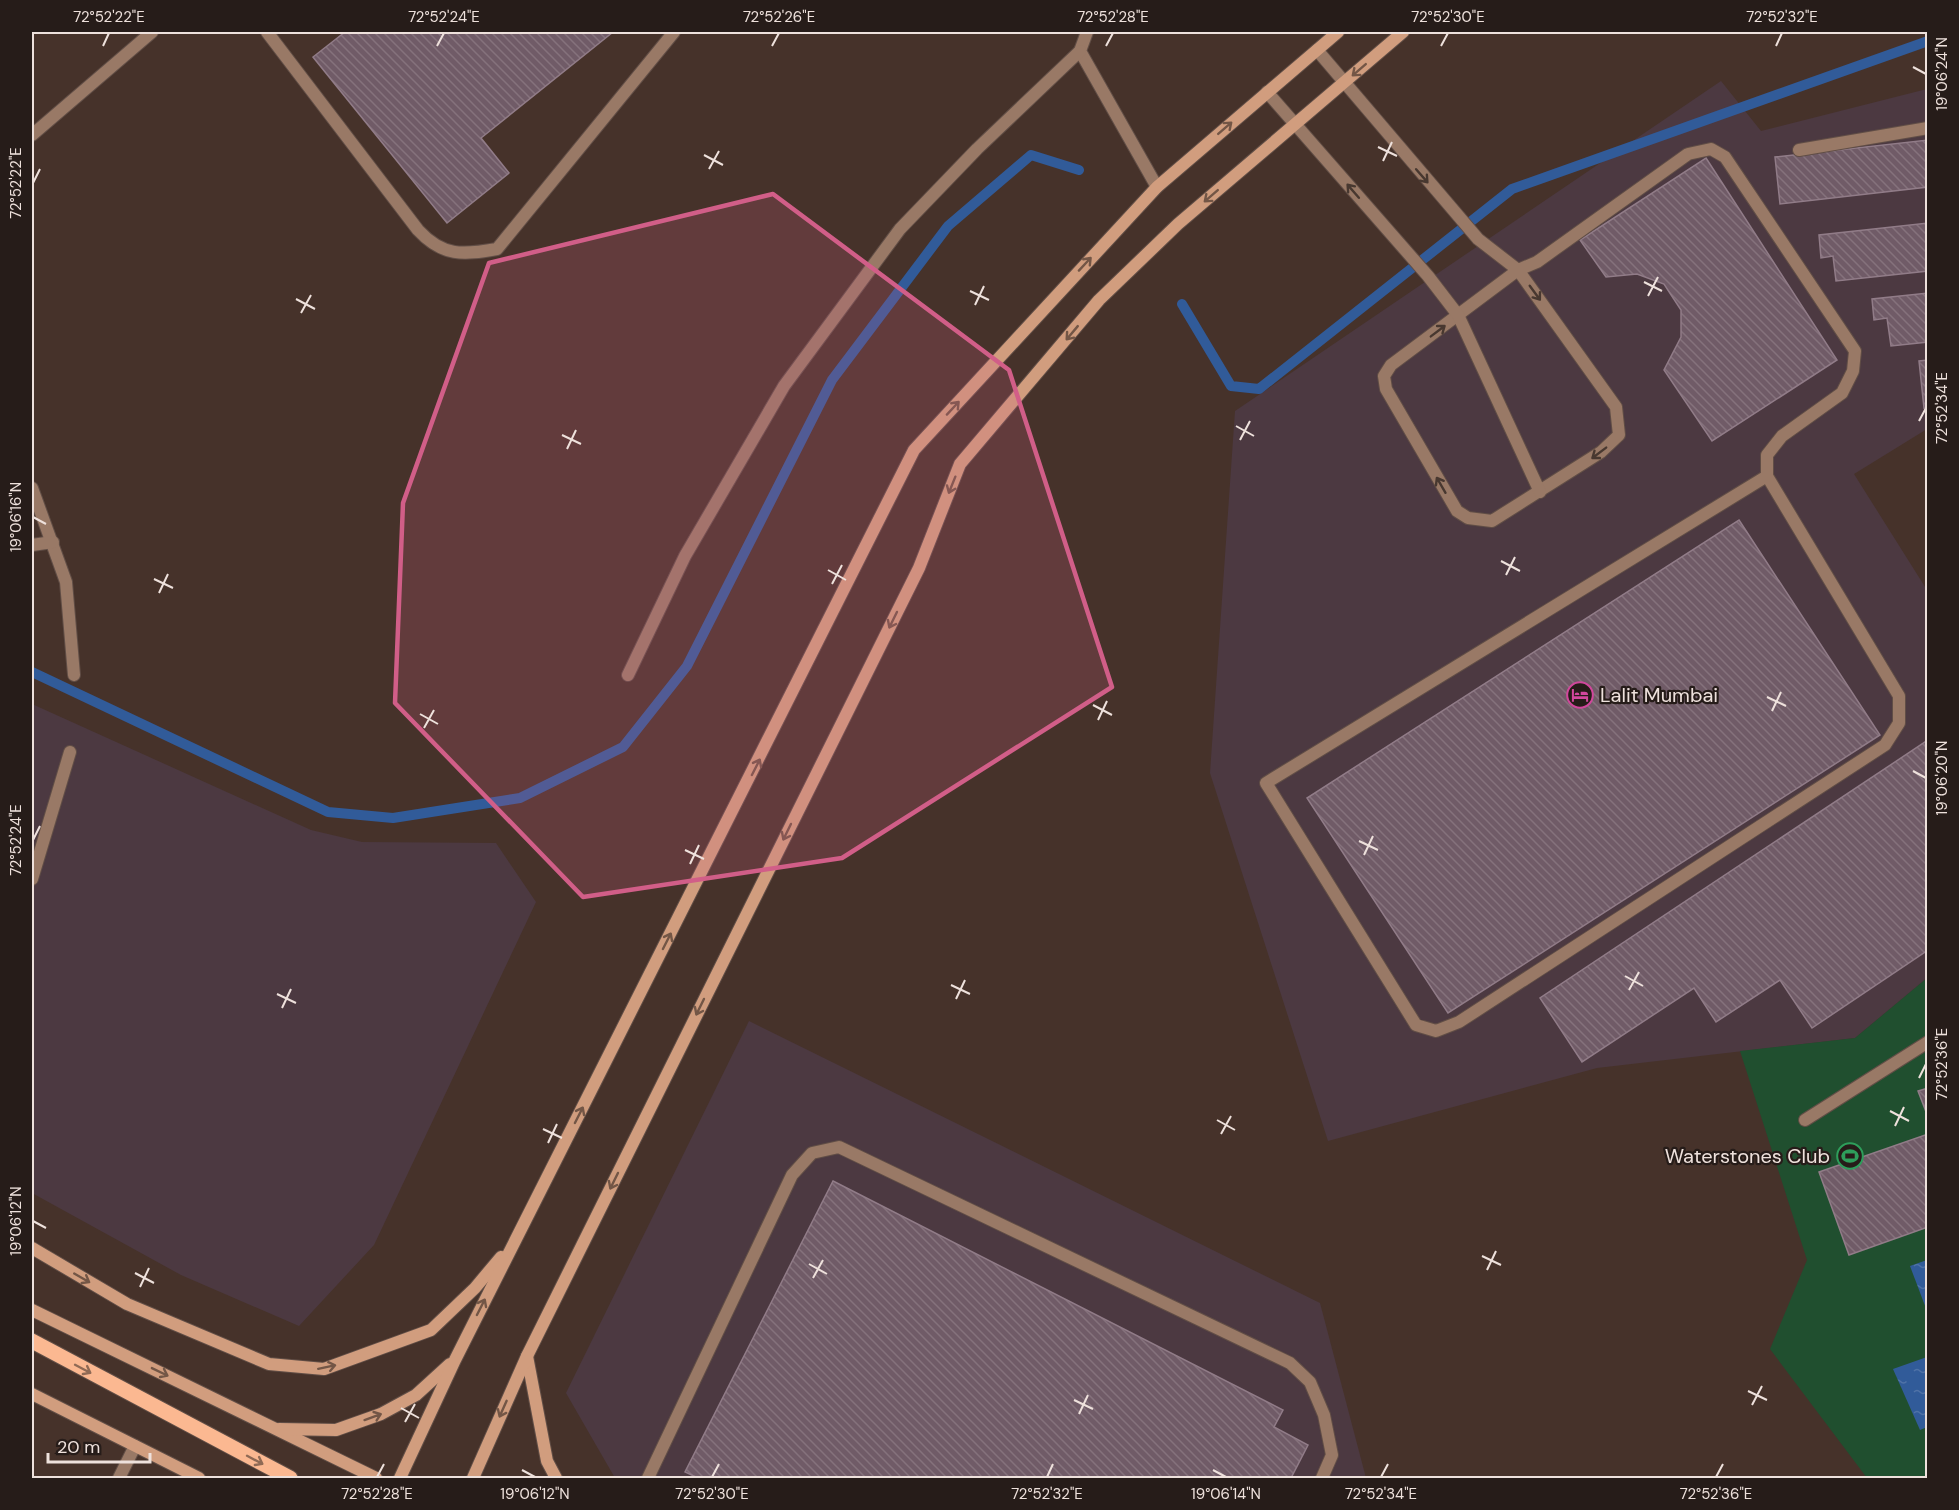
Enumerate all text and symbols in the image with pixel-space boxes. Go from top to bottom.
text: 72°52'22"E [73,7,145,27]
text: 72°52'24"E [408,7,480,27]
text: 72°52'26"E [743,7,815,27]
text: 72°52'28"E [1077,7,1149,27]
text: 72°52'30"E [1411,7,1485,27]
text: 72°52'32"E [1746,7,1818,27]
text: 19°06'24"N [1932,37,1952,111]
one-way arrow [1351,63,1367,76]
one-way arrow [1217,121,1232,135]
text: 72°52'22"E [6,147,26,219]
one-way arrow [1415,168,1429,183]
one-way arrow [1346,184,1360,199]
one-way arrow [1203,189,1218,203]
one-way arrow [1078,257,1092,272]
one-way arrow [1528,285,1541,301]
one-way arrow [1429,324,1445,337]
one-way arrow [1065,325,1078,341]
text: 72°52'34"E [1932,372,1952,444]
one-way arrow [946,400,961,415]
one-way arrow [1591,446,1607,459]
one-way arrow [946,475,957,494]
one-way arrow [1435,477,1447,494]
text: 19°06'16"N [6,482,26,552]
one-way arrow [886,611,898,629]
hotel icon: Lalit Mumbai [1565,680,1595,710]
place label: Lalit Mumbai [1600,682,1718,708]
text: 19°06'20"N [1932,741,1952,815]
one-way arrow [750,758,762,776]
text: 72°52'24"E [6,804,26,876]
one-way arrow [781,823,793,841]
one-way arrow [662,932,674,950]
one-way arrow [694,997,706,1015]
text: 72°52'36"E [1932,1028,1952,1100]
one-way arrow [574,1106,585,1124]
sports icon: Waterstones Club [1835,1141,1865,1171]
place label: Waterstones Club [1665,1143,1830,1169]
one-way arrow [607,1172,619,1190]
text: 19°06'12"N [6,1186,26,1256]
one-way arrow [73,1272,90,1284]
one-way arrow [476,1299,488,1317]
one-way arrow [317,1361,336,1372]
one-way arrow [74,1363,92,1375]
one-way arrow [150,1367,168,1379]
one-way arrow [497,1400,509,1418]
one-way arrow [364,1410,382,1421]
scale bar [48,1426,150,1464]
text: 20 m [57,1435,100,1459]
one-way arrow [246,1455,264,1466]
text: 72°52'28"E [341,1484,413,1504]
text: 19°06'12"N [500,1484,570,1504]
text: 72°52'30"E [675,1484,749,1504]
text: 72°52'32"E [1011,1484,1083,1504]
text: 19°06'14"N [1191,1484,1261,1504]
text: 72°52'34"E [1345,1484,1417,1504]
text: 72°52'36"E [1680,1484,1752,1504]

